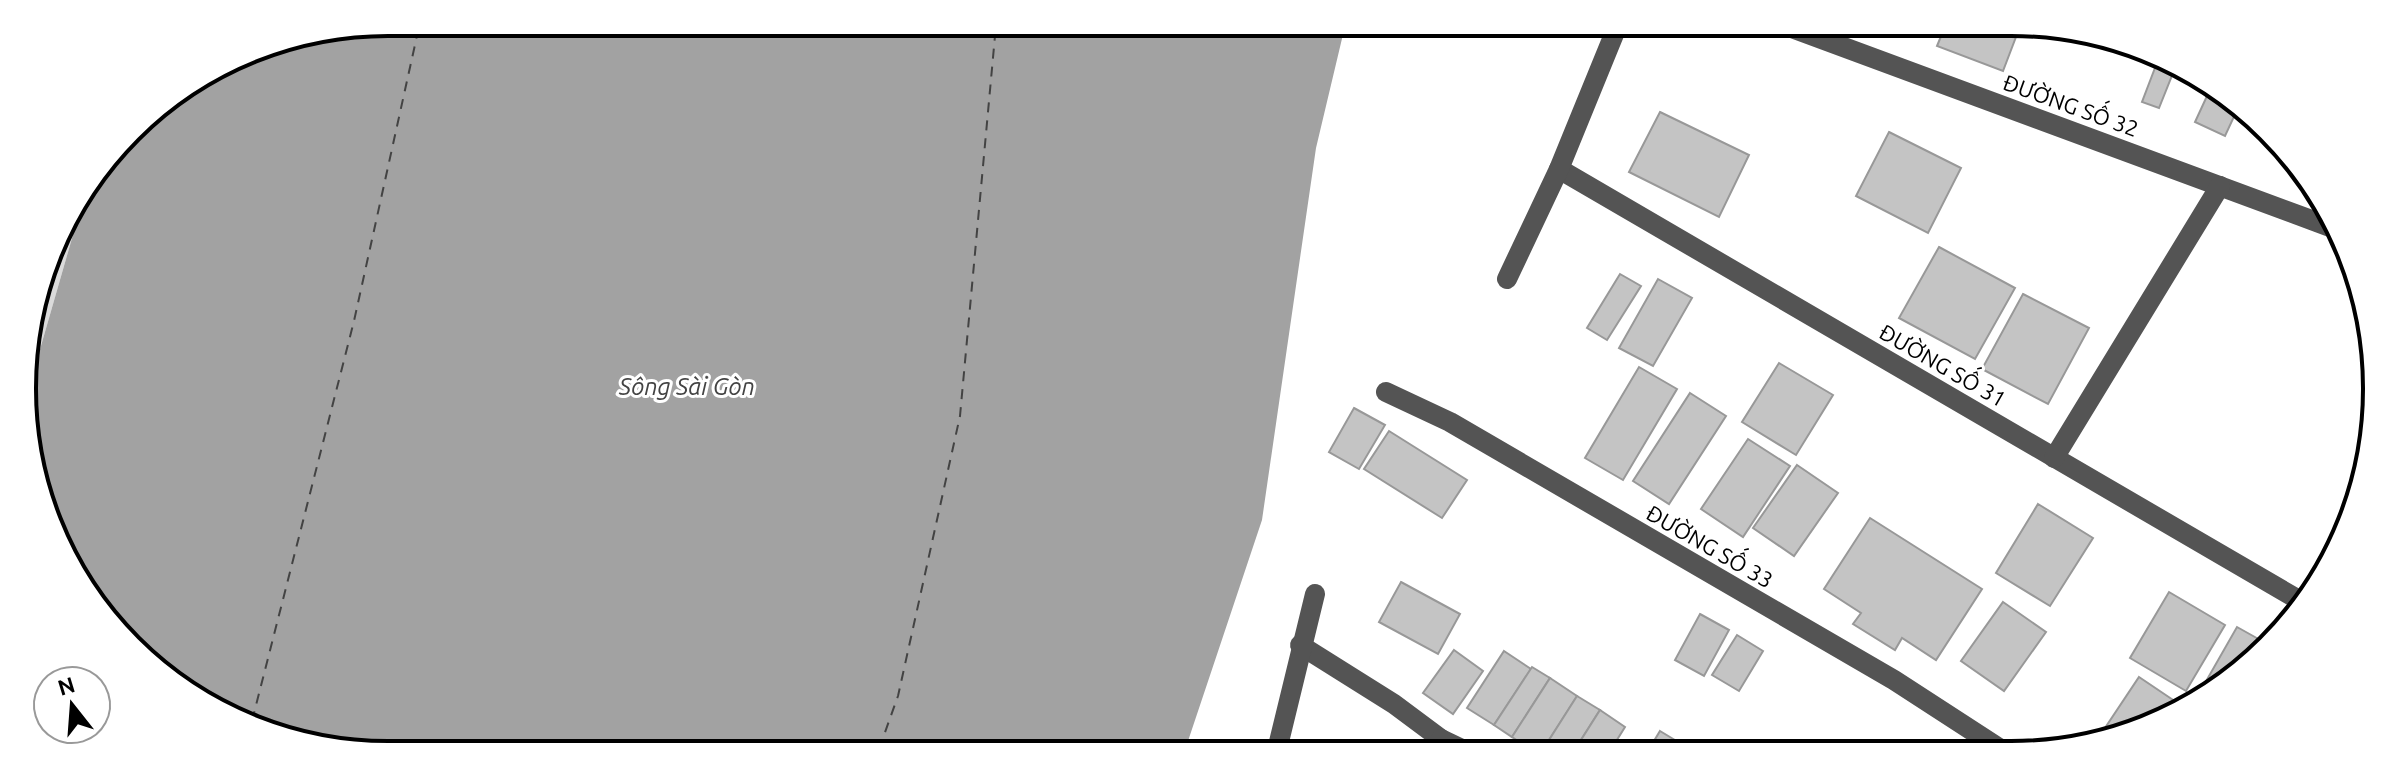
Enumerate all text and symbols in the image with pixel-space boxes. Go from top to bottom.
street label: ĐƯỜNG SỐ 32 [2000,63,2144,141]
street label: ĐƯỜNG SỐ 31 [1875,314,2014,411]
water label: Sông Sài Gòn [618,373,755,400]
street label: ĐƯỜNG SỐ 33 [1642,495,1781,592]
north arrow [32,665,112,745]
text: N [54,671,78,700]

